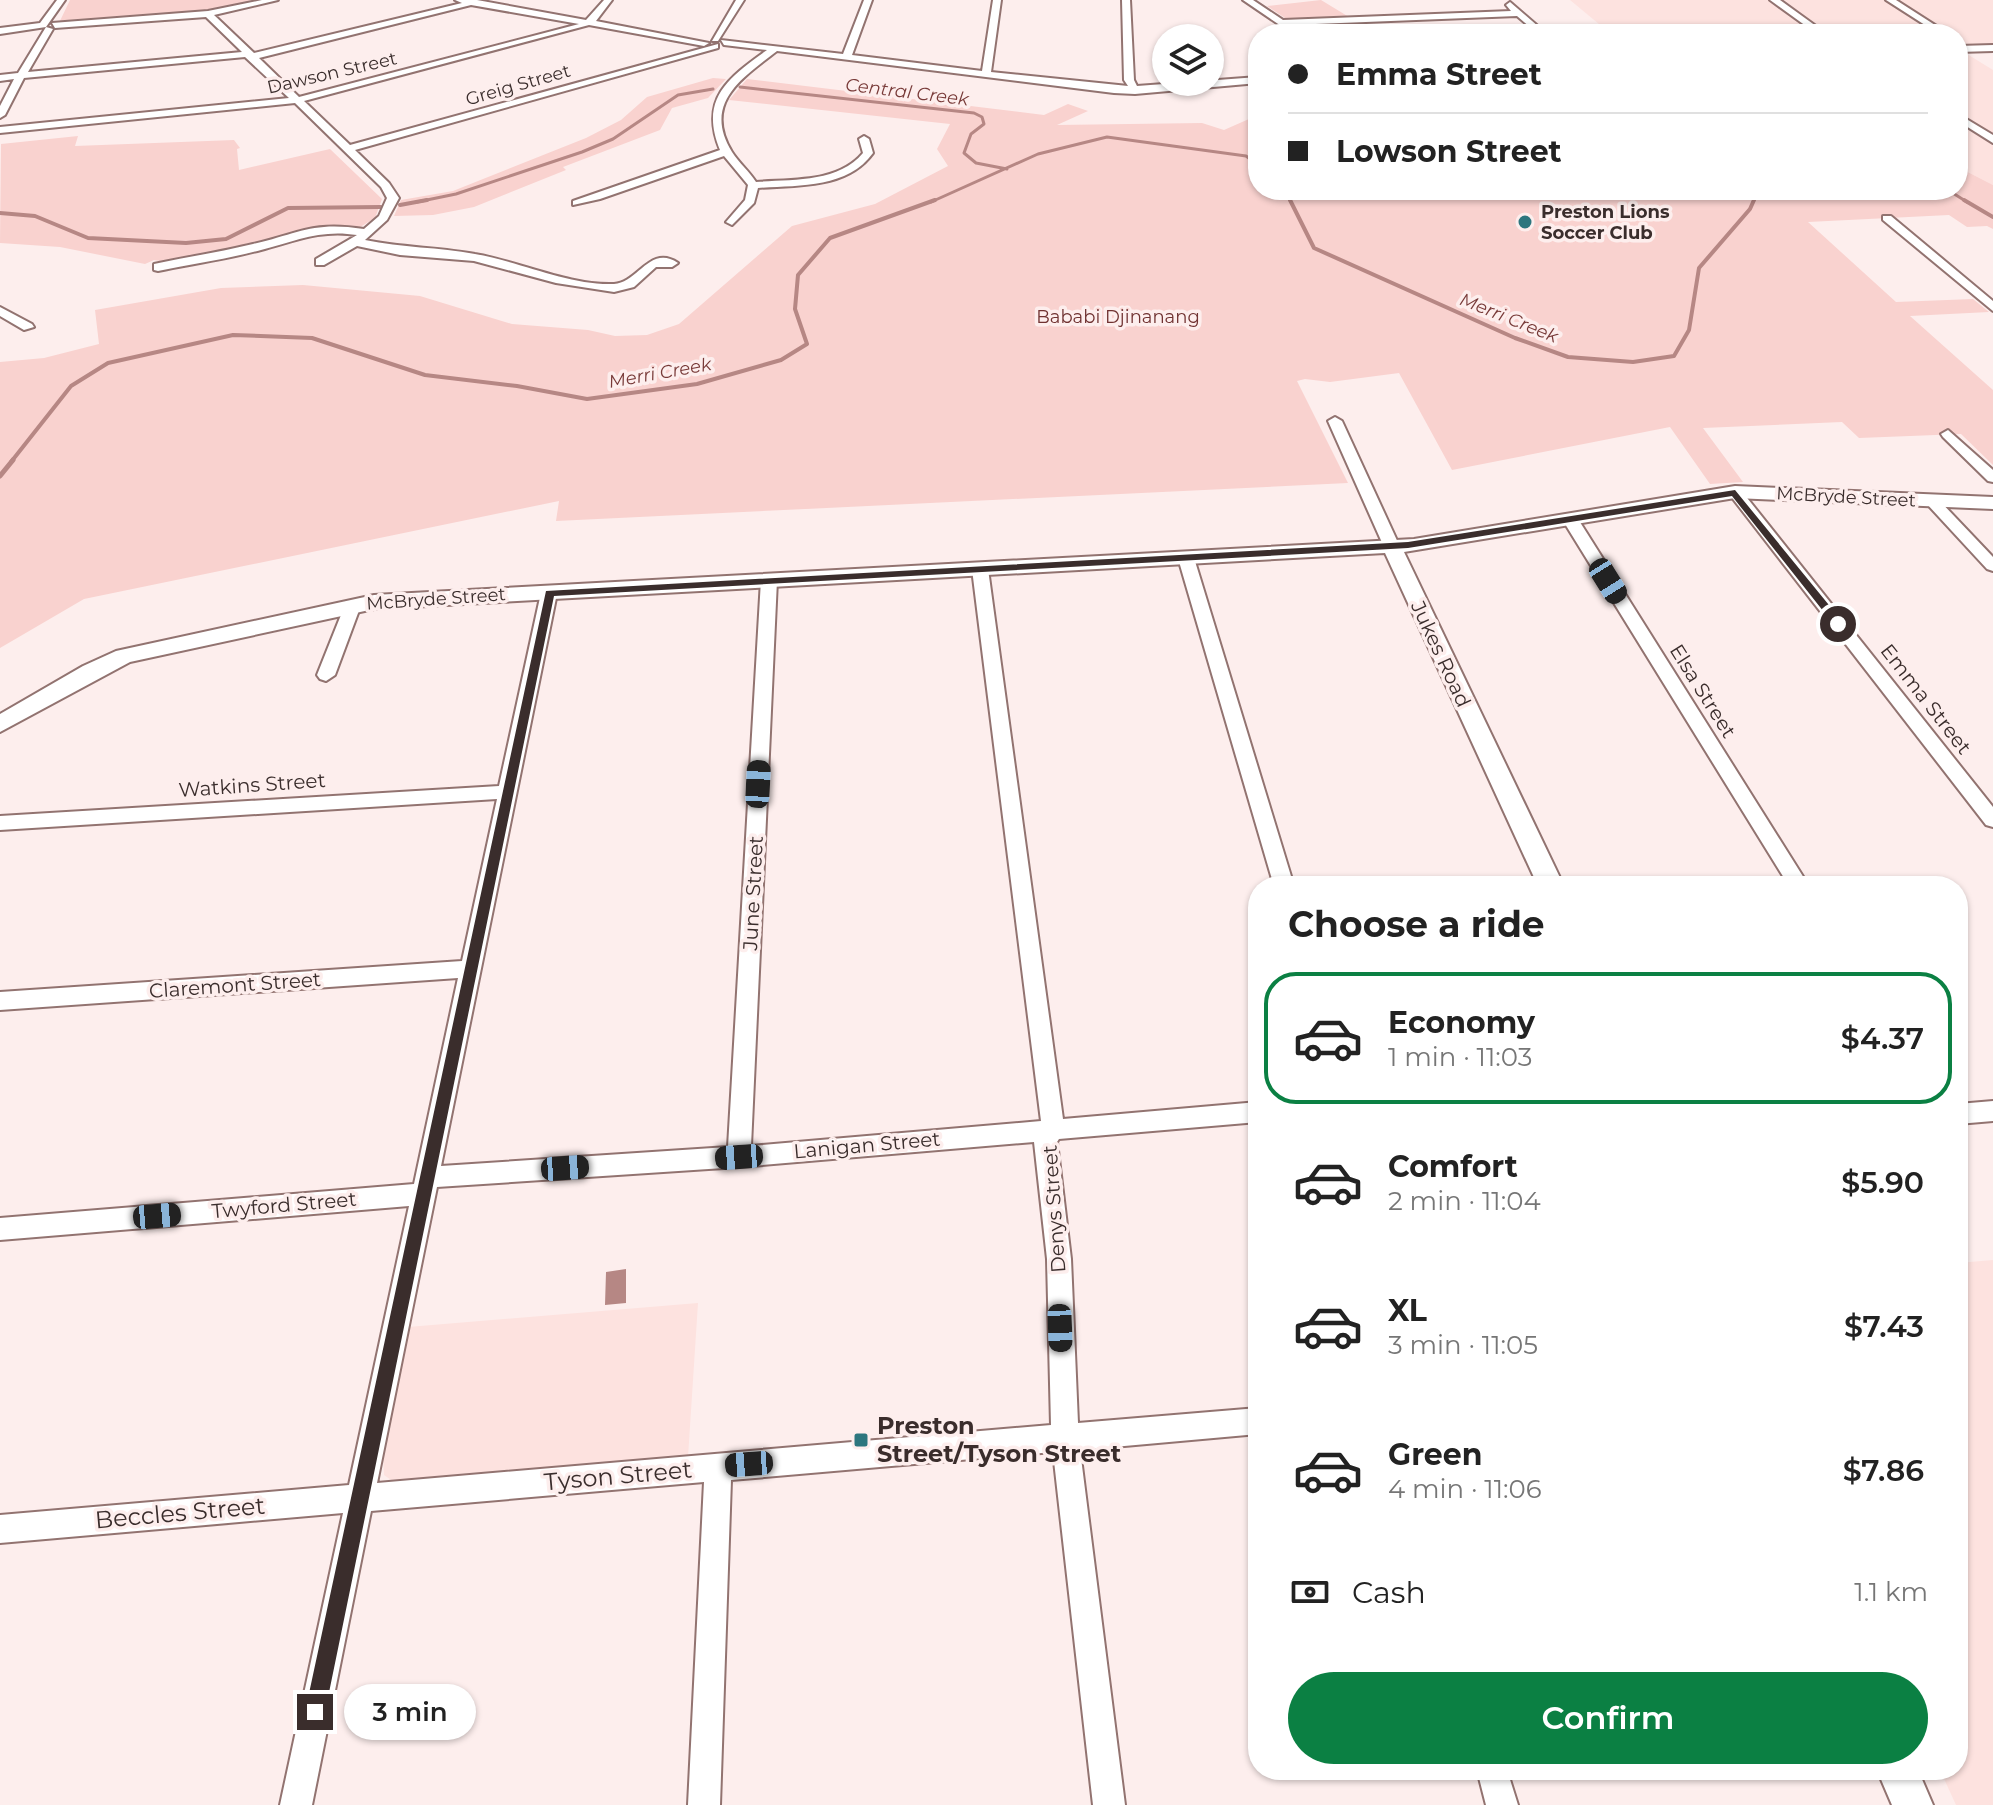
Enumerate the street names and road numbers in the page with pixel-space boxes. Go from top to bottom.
street label: Dawson Street [265,47,399,99]
street label: Greig Street [463,60,573,110]
street label: McBryde Street [1776,482,1916,512]
street label: McBryde Street [366,583,506,615]
street label: Jukes Road [1406,596,1476,711]
street label: Emma Street [1876,639,1976,759]
street label: Elsa Street [1665,640,1741,742]
street label: Watkins Street [178,768,326,802]
street label: June Street [738,835,768,952]
street label: Claremont Street [148,967,322,1003]
street label: Lanigan Street [793,1127,941,1163]
street label: Denys Street [1038,1144,1070,1274]
street label: Twyford Street [211,1187,357,1223]
street label: Tyson Street [543,1455,693,1496]
street label: Beccles Street [94,1491,267,1534]

